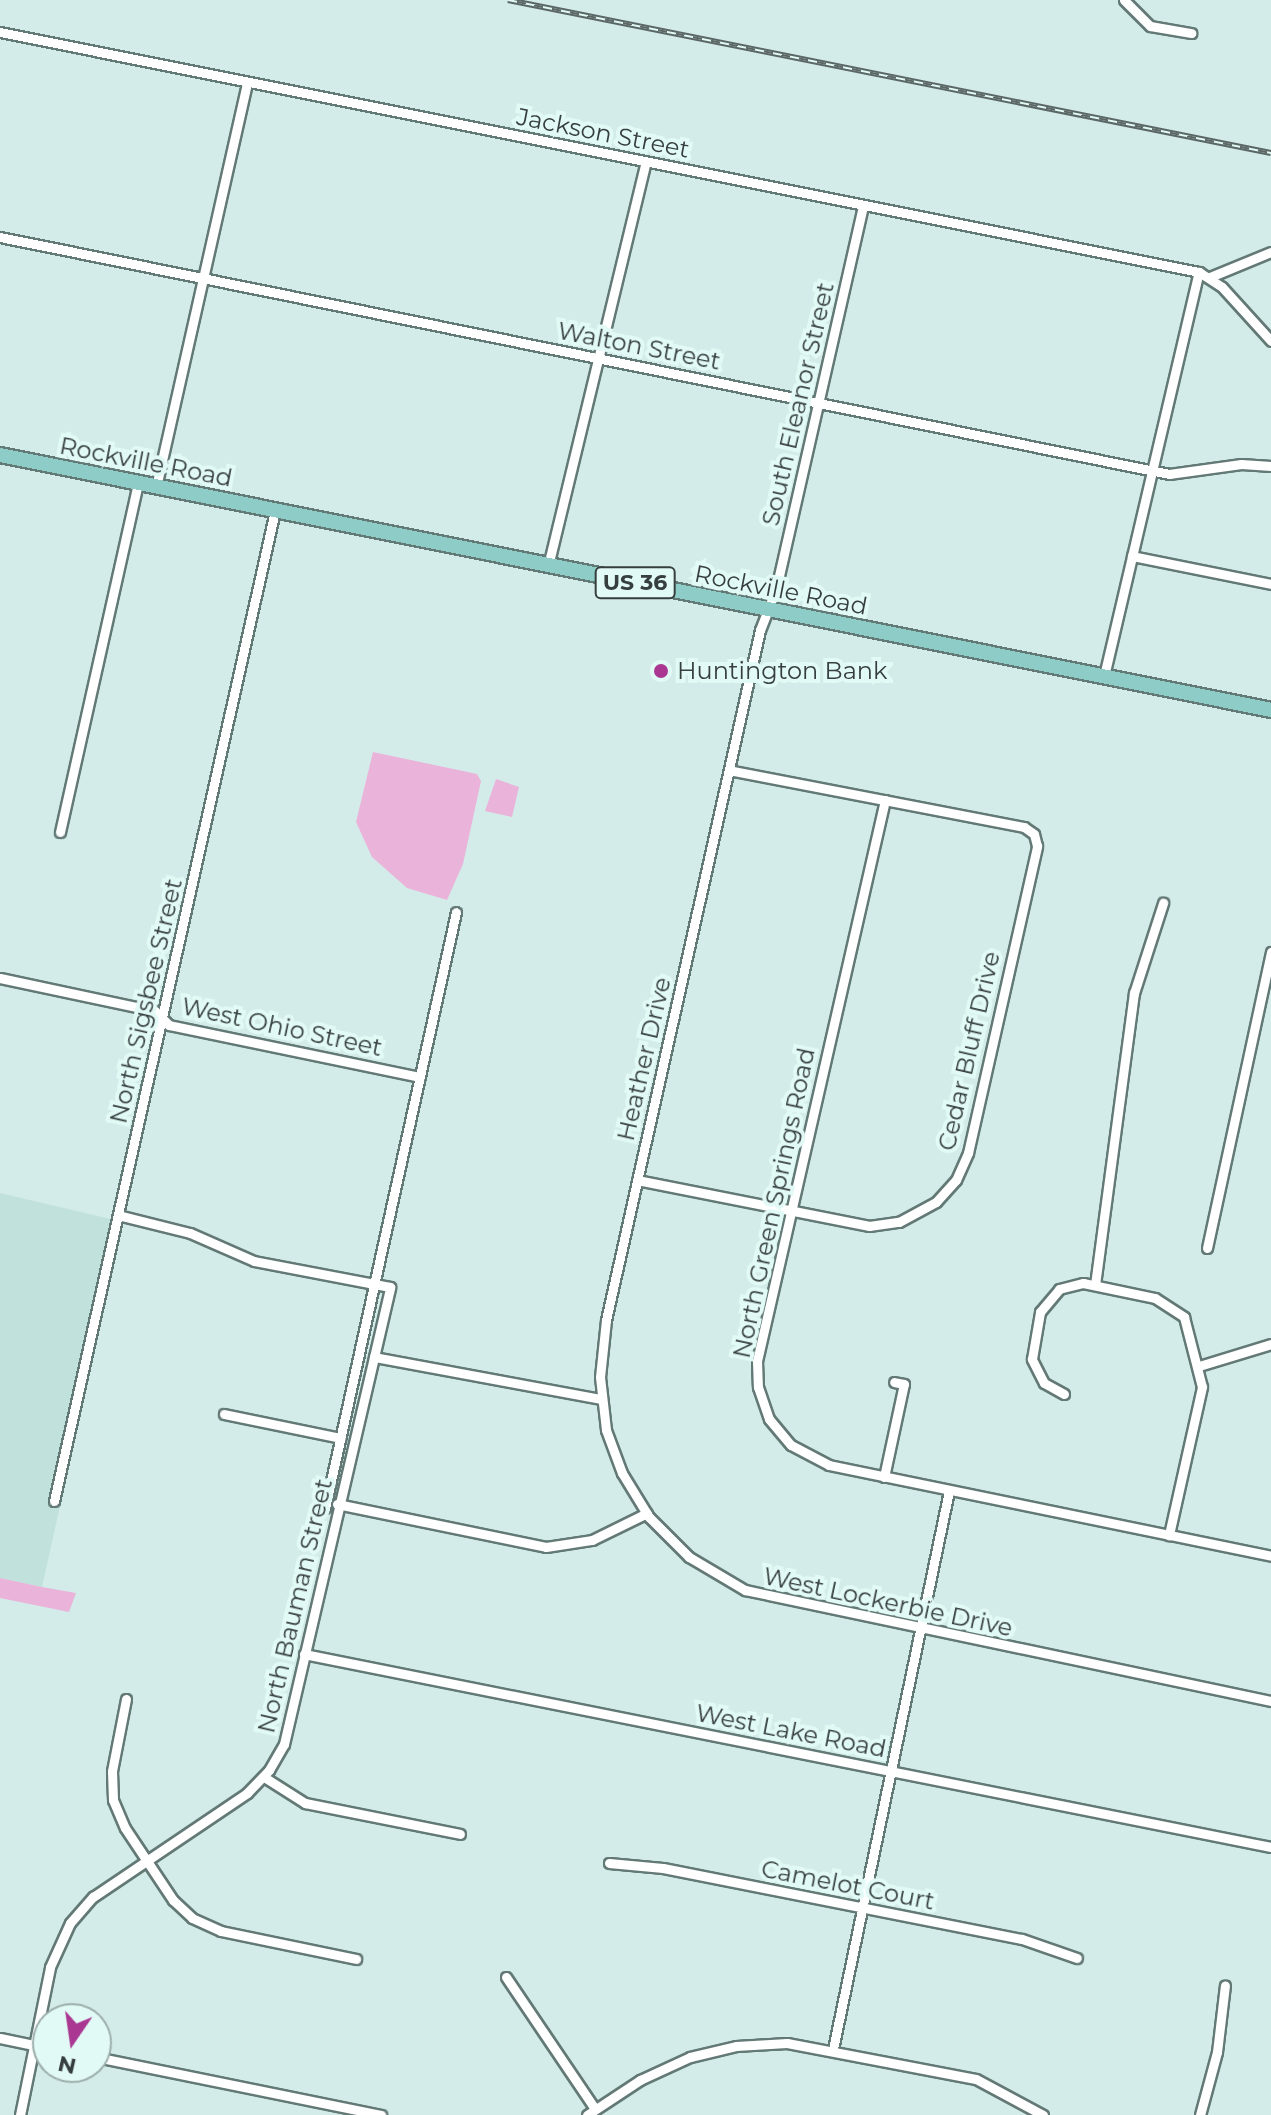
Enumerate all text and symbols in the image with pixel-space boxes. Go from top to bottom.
street label: Jackson Street [514,102,692,164]
street label: South Eleanor Street [756,280,840,528]
street label: Walton Street [555,316,723,376]
street label: Rockville Road [57,431,235,493]
street label: Rockville Road [692,559,870,621]
road number: US 36 [593,565,677,601]
place label: Huntington Bank [677,657,887,685]
marker: Huntington Bank [652,662,670,680]
street label: North Sigsbee Street [104,876,188,1126]
street label: Cedar Bluff Drive [932,949,1006,1153]
street label: Heather Drive [611,974,677,1144]
street label: West Ohio Street [179,992,385,1062]
street label: North Green Springs Road [727,1045,821,1361]
street label: North Bauman Street [252,1476,338,1736]
street label: West Lockerbie Drive [761,1562,1015,1642]
street label: West Lake Road [693,1698,889,1764]
street label: Camelot Court [759,1854,937,1916]
north arrow [32,2003,112,2083]
text: N [55,2050,79,2080]

